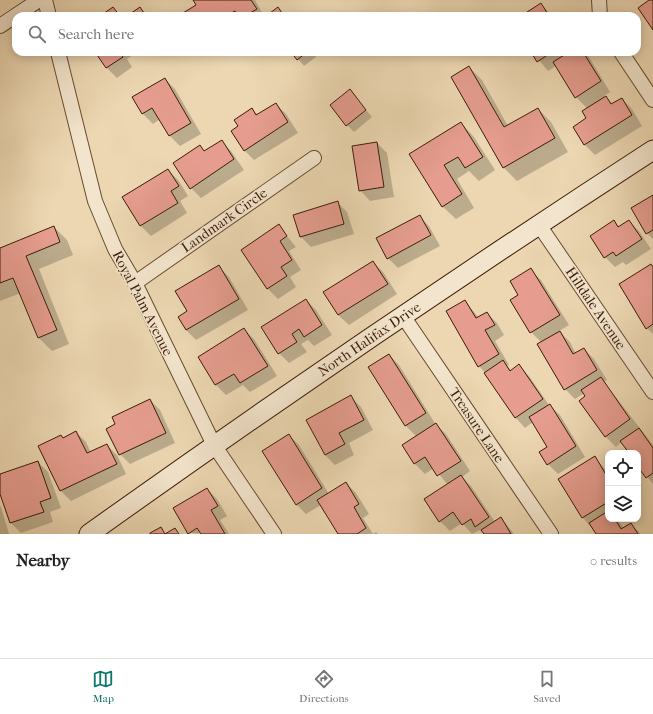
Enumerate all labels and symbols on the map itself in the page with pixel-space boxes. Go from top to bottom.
street label: Landmark Circle [178,184,271,256]
street label: Royal Palm Avenue [109,248,176,359]
street label: Hilldale Avenue [562,264,629,353]
street label: North Halifax Drive [315,299,424,380]
street label: Treasure Lane [445,385,508,466]

